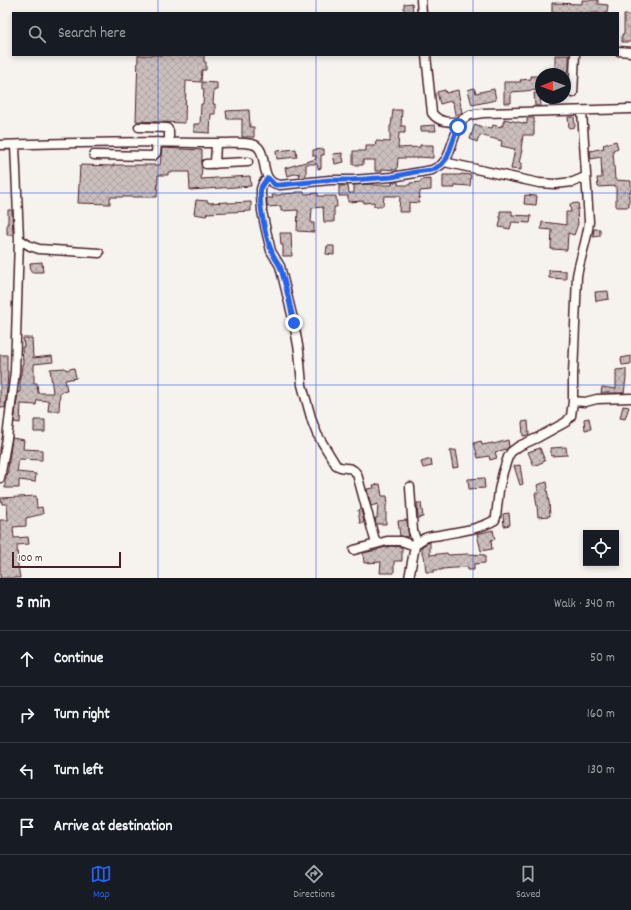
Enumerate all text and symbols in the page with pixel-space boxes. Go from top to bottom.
search box [12,12,619,56]
icon: search [26,23,48,45]
text: Search here [58,23,126,45]
north arrow [535,68,571,104]
route start [449,118,467,136]
route end [285,314,303,332]
map controls [583,530,619,566]
button: locate [583,530,619,566]
scale bar [12,550,121,569]
text: 100 m [18,551,42,567]
text: 5 min [16,592,50,616]
text: Walk · 340 m [554,595,615,614]
icon: ahead [16,648,38,670]
text: Continue [54,648,103,670]
text: 50 m [590,649,615,668]
icon: right [16,704,38,726]
text: Turn right [54,704,110,726]
text: 160 m [587,705,615,724]
icon: left [16,760,38,782]
text: Turn left [54,760,103,782]
text: 130 m [587,761,615,780]
icon: arrive [16,816,38,838]
text: Arrive at destination [54,816,172,838]
tab: Map [90,863,112,903]
tab: Directions [293,863,335,903]
tab: Saved [516,863,541,903]

